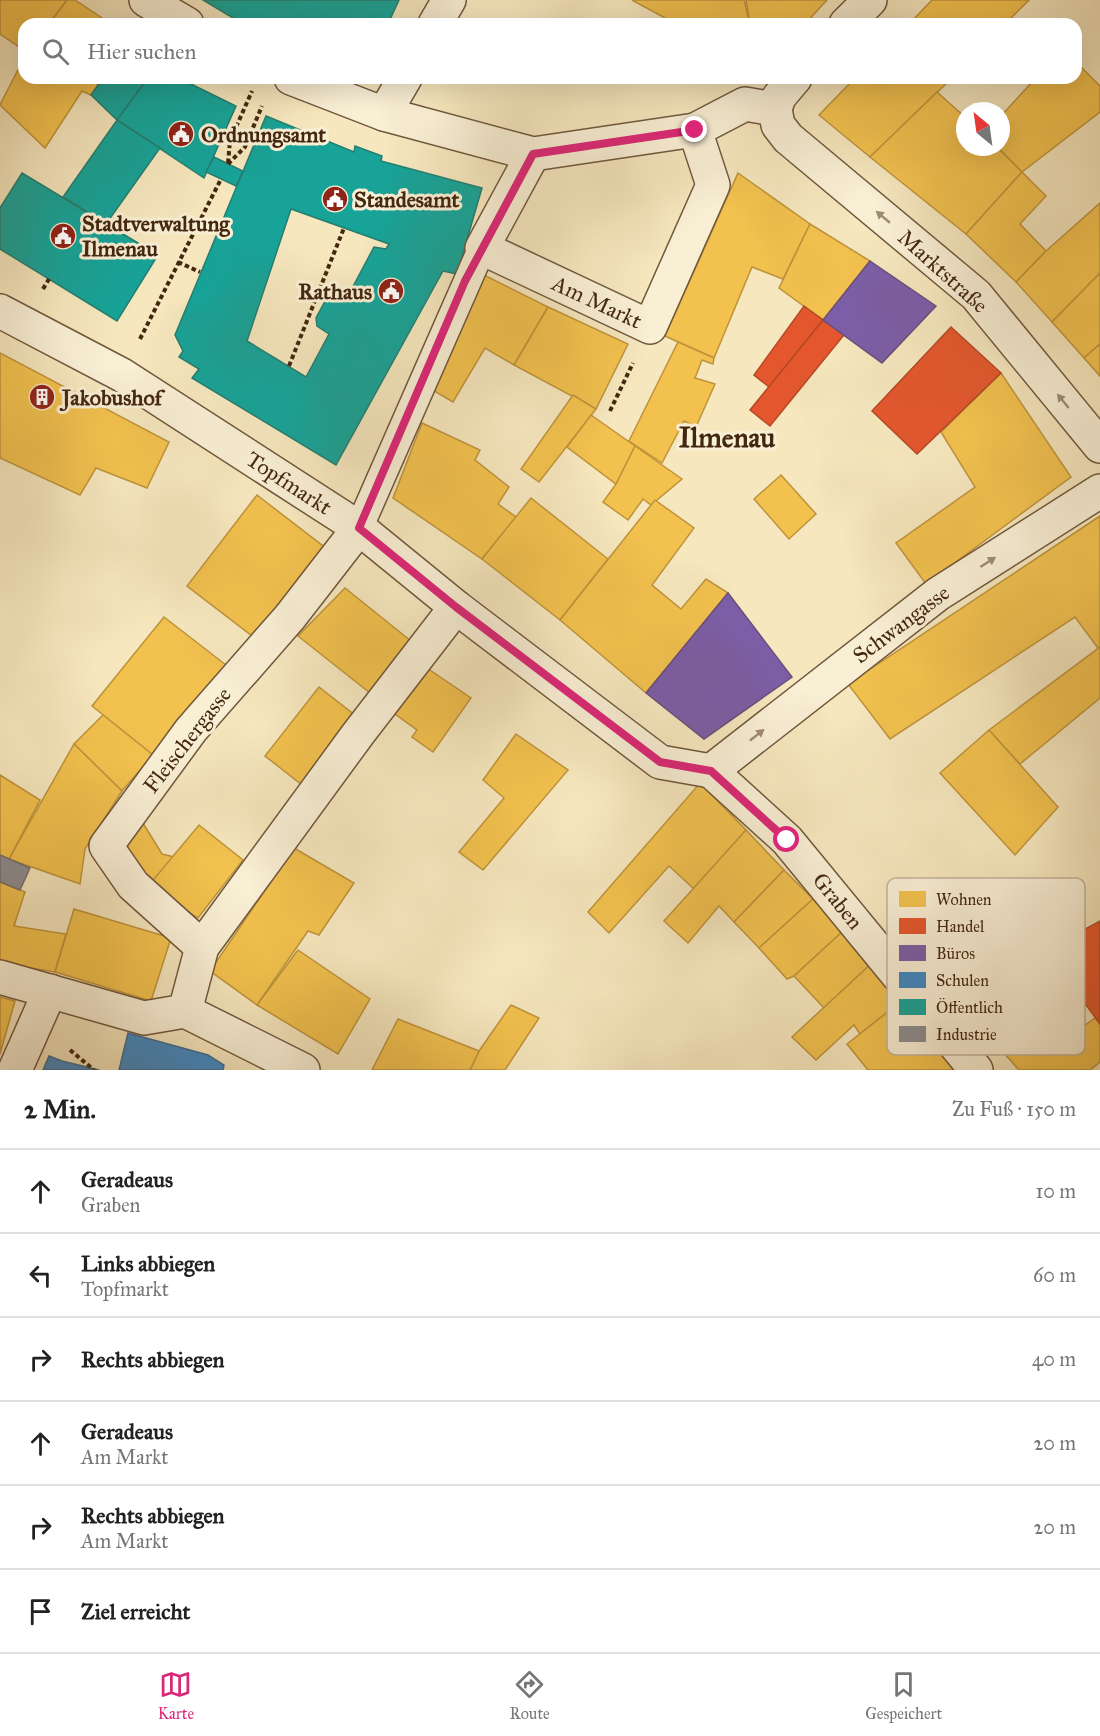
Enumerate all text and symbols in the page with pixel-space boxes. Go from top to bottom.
search box [18,18,1082,84]
icon: search [39,35,72,68]
text: Hier suchen [87,38,196,65]
north arrow [956,102,1010,156]
route end [681,116,707,142]
public building icon: Ordnungsamt [166,119,196,149]
place label: Ordnungsamt [201,121,326,148]
public building icon: Standesamt [320,184,350,214]
place label: Standesamt [354,186,460,213]
place label: Stadtverwaltung Ilmenau [82,210,230,262]
one-way arrow [875,211,890,224]
public building icon: Stadtverwaltung Ilmenau [48,221,78,251]
street label: Marktstraße [892,224,994,318]
street label: Am Markt [547,269,646,335]
public building icon: Rathaus [376,276,406,306]
place label: Rathaus [298,278,372,305]
building icon: Jakobushof [27,382,57,412]
place label: Jakobushof [59,384,166,412]
one-way arrow [1057,394,1070,409]
district label: Ilmenau [679,420,775,455]
street label: Topfmarkt [241,445,337,521]
one-way arrow [980,557,996,568]
street label: Schwangasse [847,579,955,669]
street label: Fleischergasse [137,682,237,798]
one-way arrow [749,728,765,741]
route start [773,826,799,852]
street label: Graben [807,867,869,935]
legend [887,878,1085,1055]
text: Wohnen [936,890,992,909]
text: Handel [936,917,985,936]
text: Büros [936,944,975,963]
text: Schulen [936,971,989,990]
text: Öffentlich [936,997,1003,1017]
text: Industrie [936,1025,997,1044]
text: 2 Min. [24,1093,96,1125]
text: Zu Fuß · 150 m [952,1097,1076,1121]
text: Geradeaus [81,1166,173,1193]
icon: ahead [24,1175,57,1208]
text: 10 m [1035,1179,1076,1203]
text: Graben [81,1193,140,1217]
text: Links abbiegen [81,1250,215,1277]
icon: left [24,1259,57,1292]
text: 60 m [1033,1263,1076,1287]
text: Topfmarkt [81,1277,169,1301]
icon: right [24,1343,57,1376]
text: Rechts abbiegen [81,1346,224,1373]
text: 40 m [1032,1347,1076,1371]
text: Geradeaus [81,1418,173,1445]
icon: ahead [24,1427,57,1460]
text: 20 m [1033,1431,1076,1455]
text: Am Markt [81,1445,168,1469]
text: Rechts abbiegen [81,1502,224,1529]
icon: right [24,1511,57,1544]
text: 20 m [1033,1515,1076,1539]
text: Am Markt [81,1529,168,1553]
icon: arrive [24,1595,57,1628]
text: Ziel erreicht [81,1598,190,1625]
tab: Karte [158,1668,194,1723]
tab: Route [510,1668,550,1723]
tab: Gespeichert [865,1668,942,1723]

